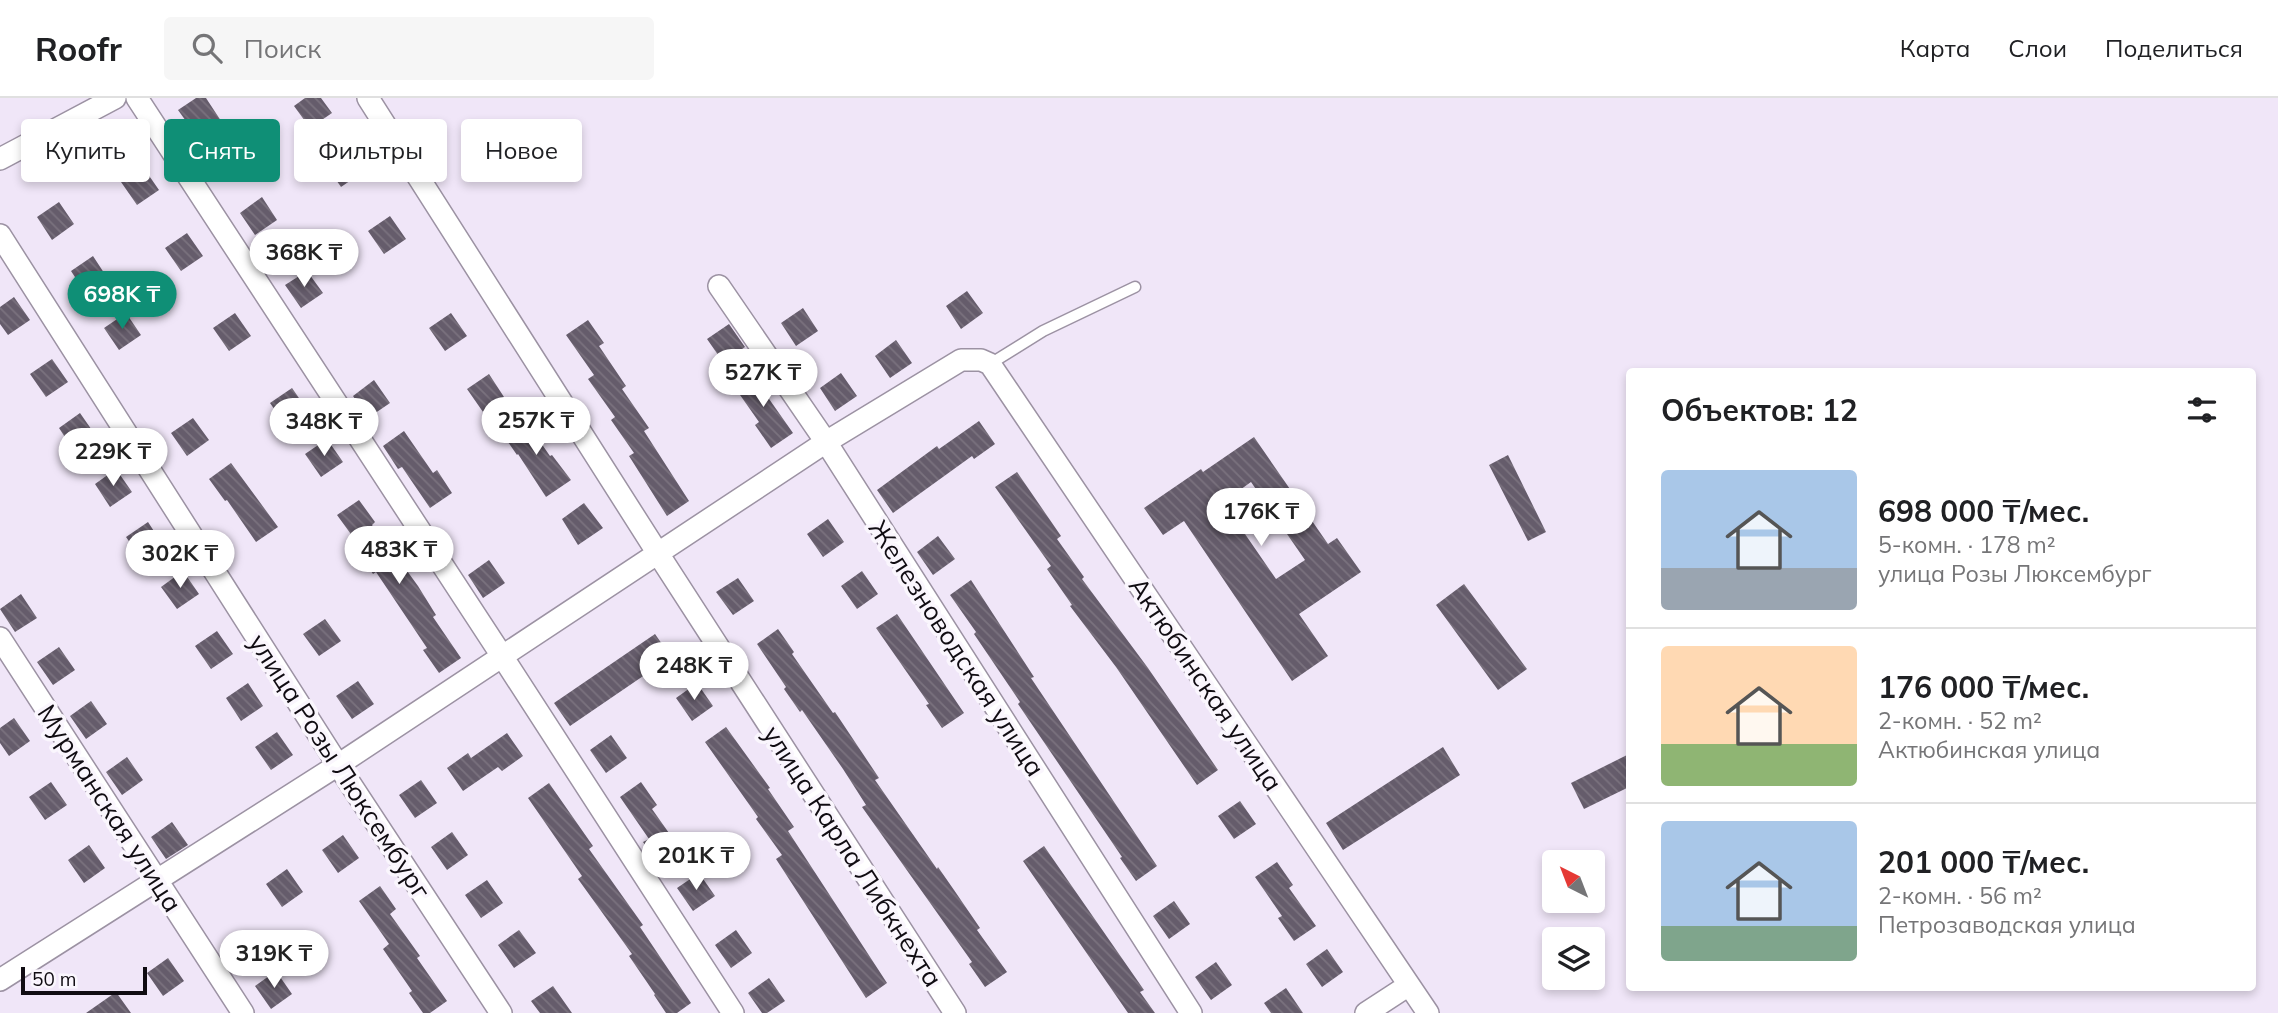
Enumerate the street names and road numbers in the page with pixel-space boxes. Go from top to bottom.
street label: Железноводская улица [862,514,1052,782]
street label: Актюбинская улица [1122,571,1290,797]
street label: улица Розы Люксембург [242,627,438,905]
street label: Мурманская улица [31,698,189,918]
street label: улица Карла Либкнехта [756,719,950,993]

